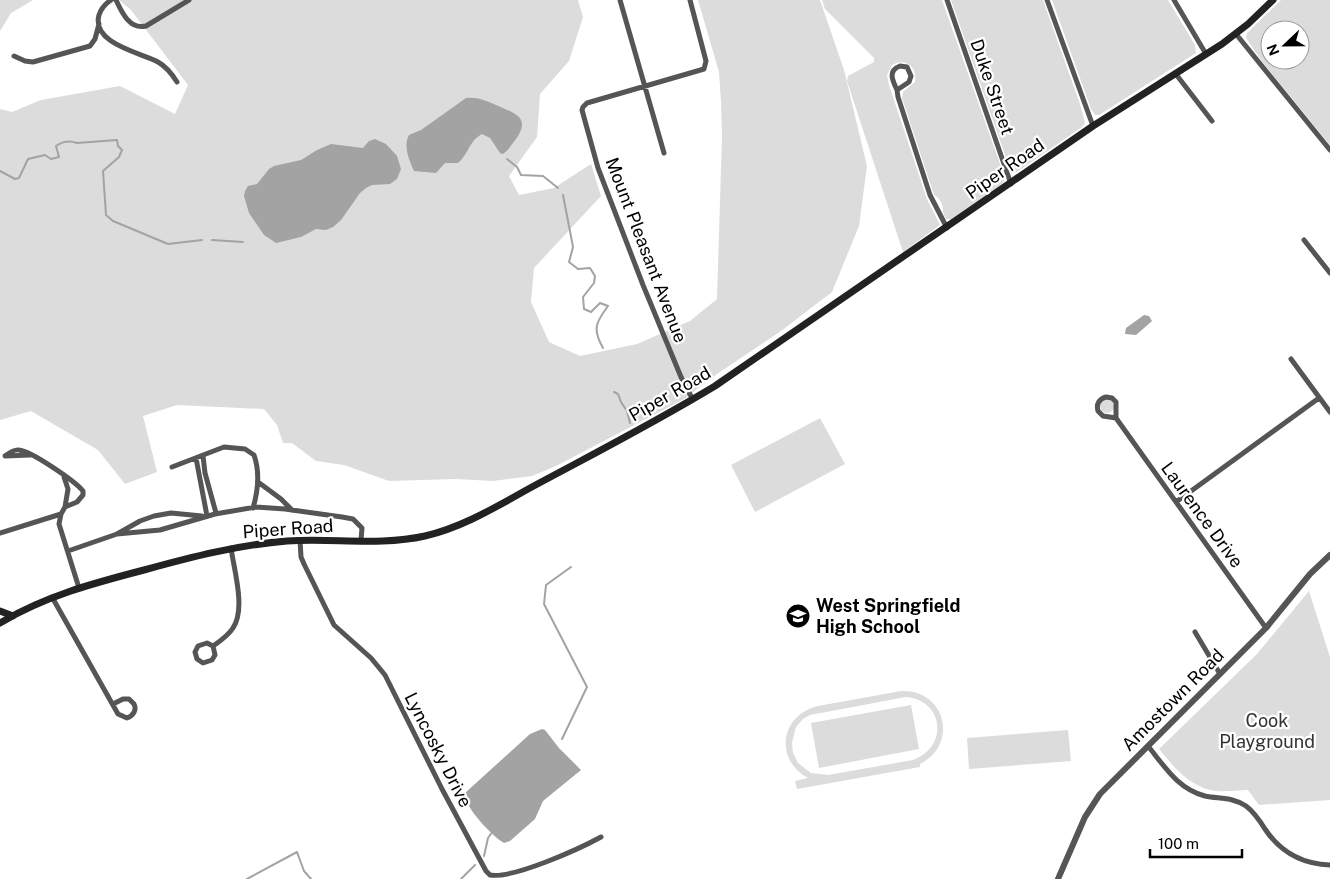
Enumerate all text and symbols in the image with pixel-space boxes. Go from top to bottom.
north arrow [1260,20,1310,70]
street label: Duke Street [966,36,1019,137]
text: N [1263,42,1282,58]
street label: Piper Road [961,134,1048,203]
street label: Mount Pleasant Avenue [601,154,691,345]
street label: Piper Road [625,362,714,425]
street label: Laurence Drive [1157,458,1248,572]
street label: Piper Road [242,515,334,542]
place label: West Springfield High School [816,595,960,637]
school or university icon: West Springfield High School [785,603,811,629]
street label: Amostown Road [1117,644,1228,755]
street label: Lyncosky Drive [400,689,476,811]
park label: Cook Playground [1219,710,1315,752]
scale bar [1150,826,1242,858]
text: 100 m [1158,835,1199,852]

